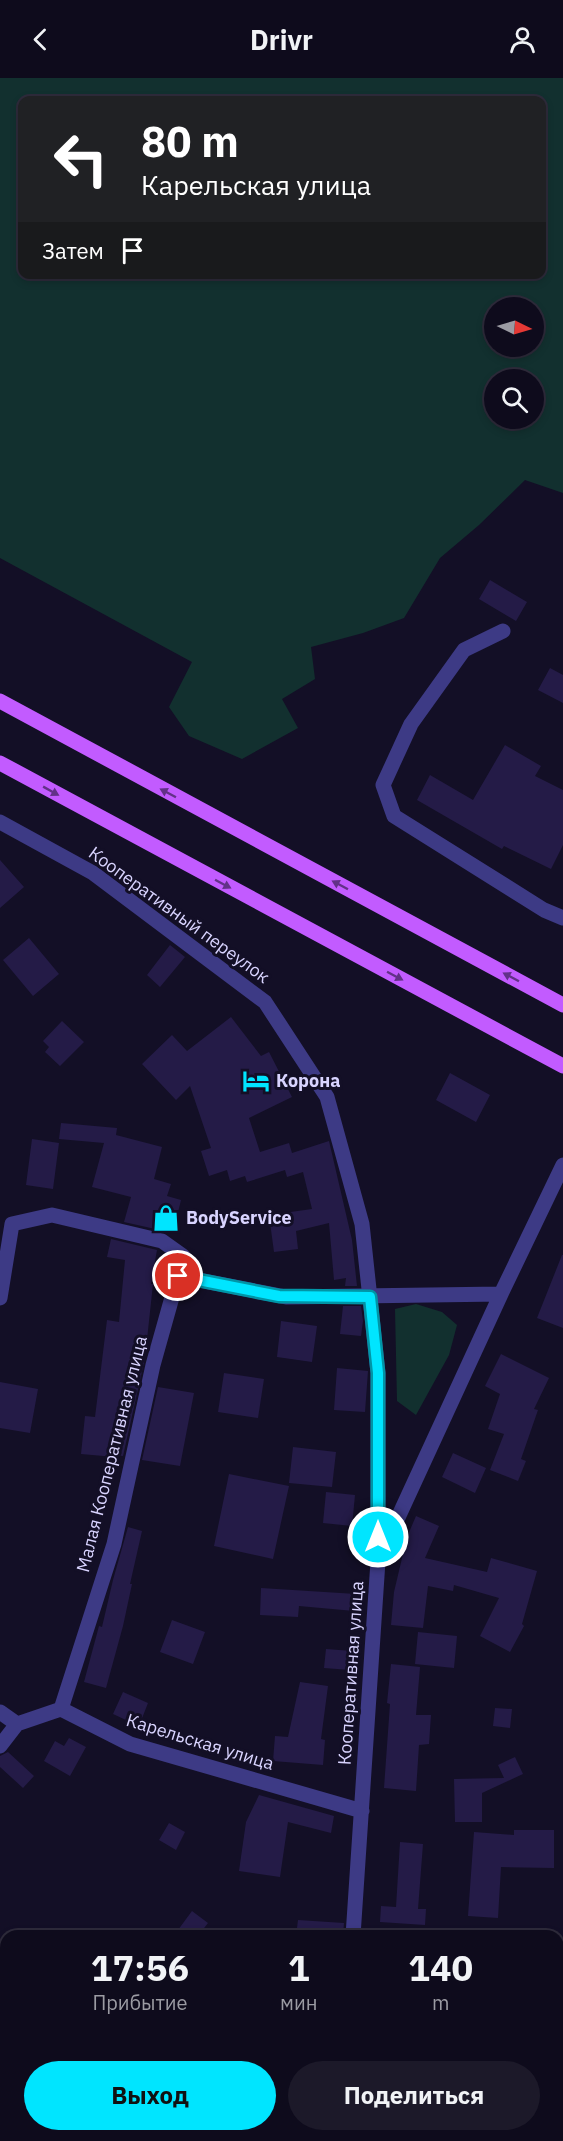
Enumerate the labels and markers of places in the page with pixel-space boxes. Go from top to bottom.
hotel icon: Корона [241,1066,271,1096]
place label: Корона [276,1069,340,1092]
shop icon: BodyService [151,1203,181,1233]
place label: BodyService [186,1206,292,1229]
pin [152,1250,203,1301]

